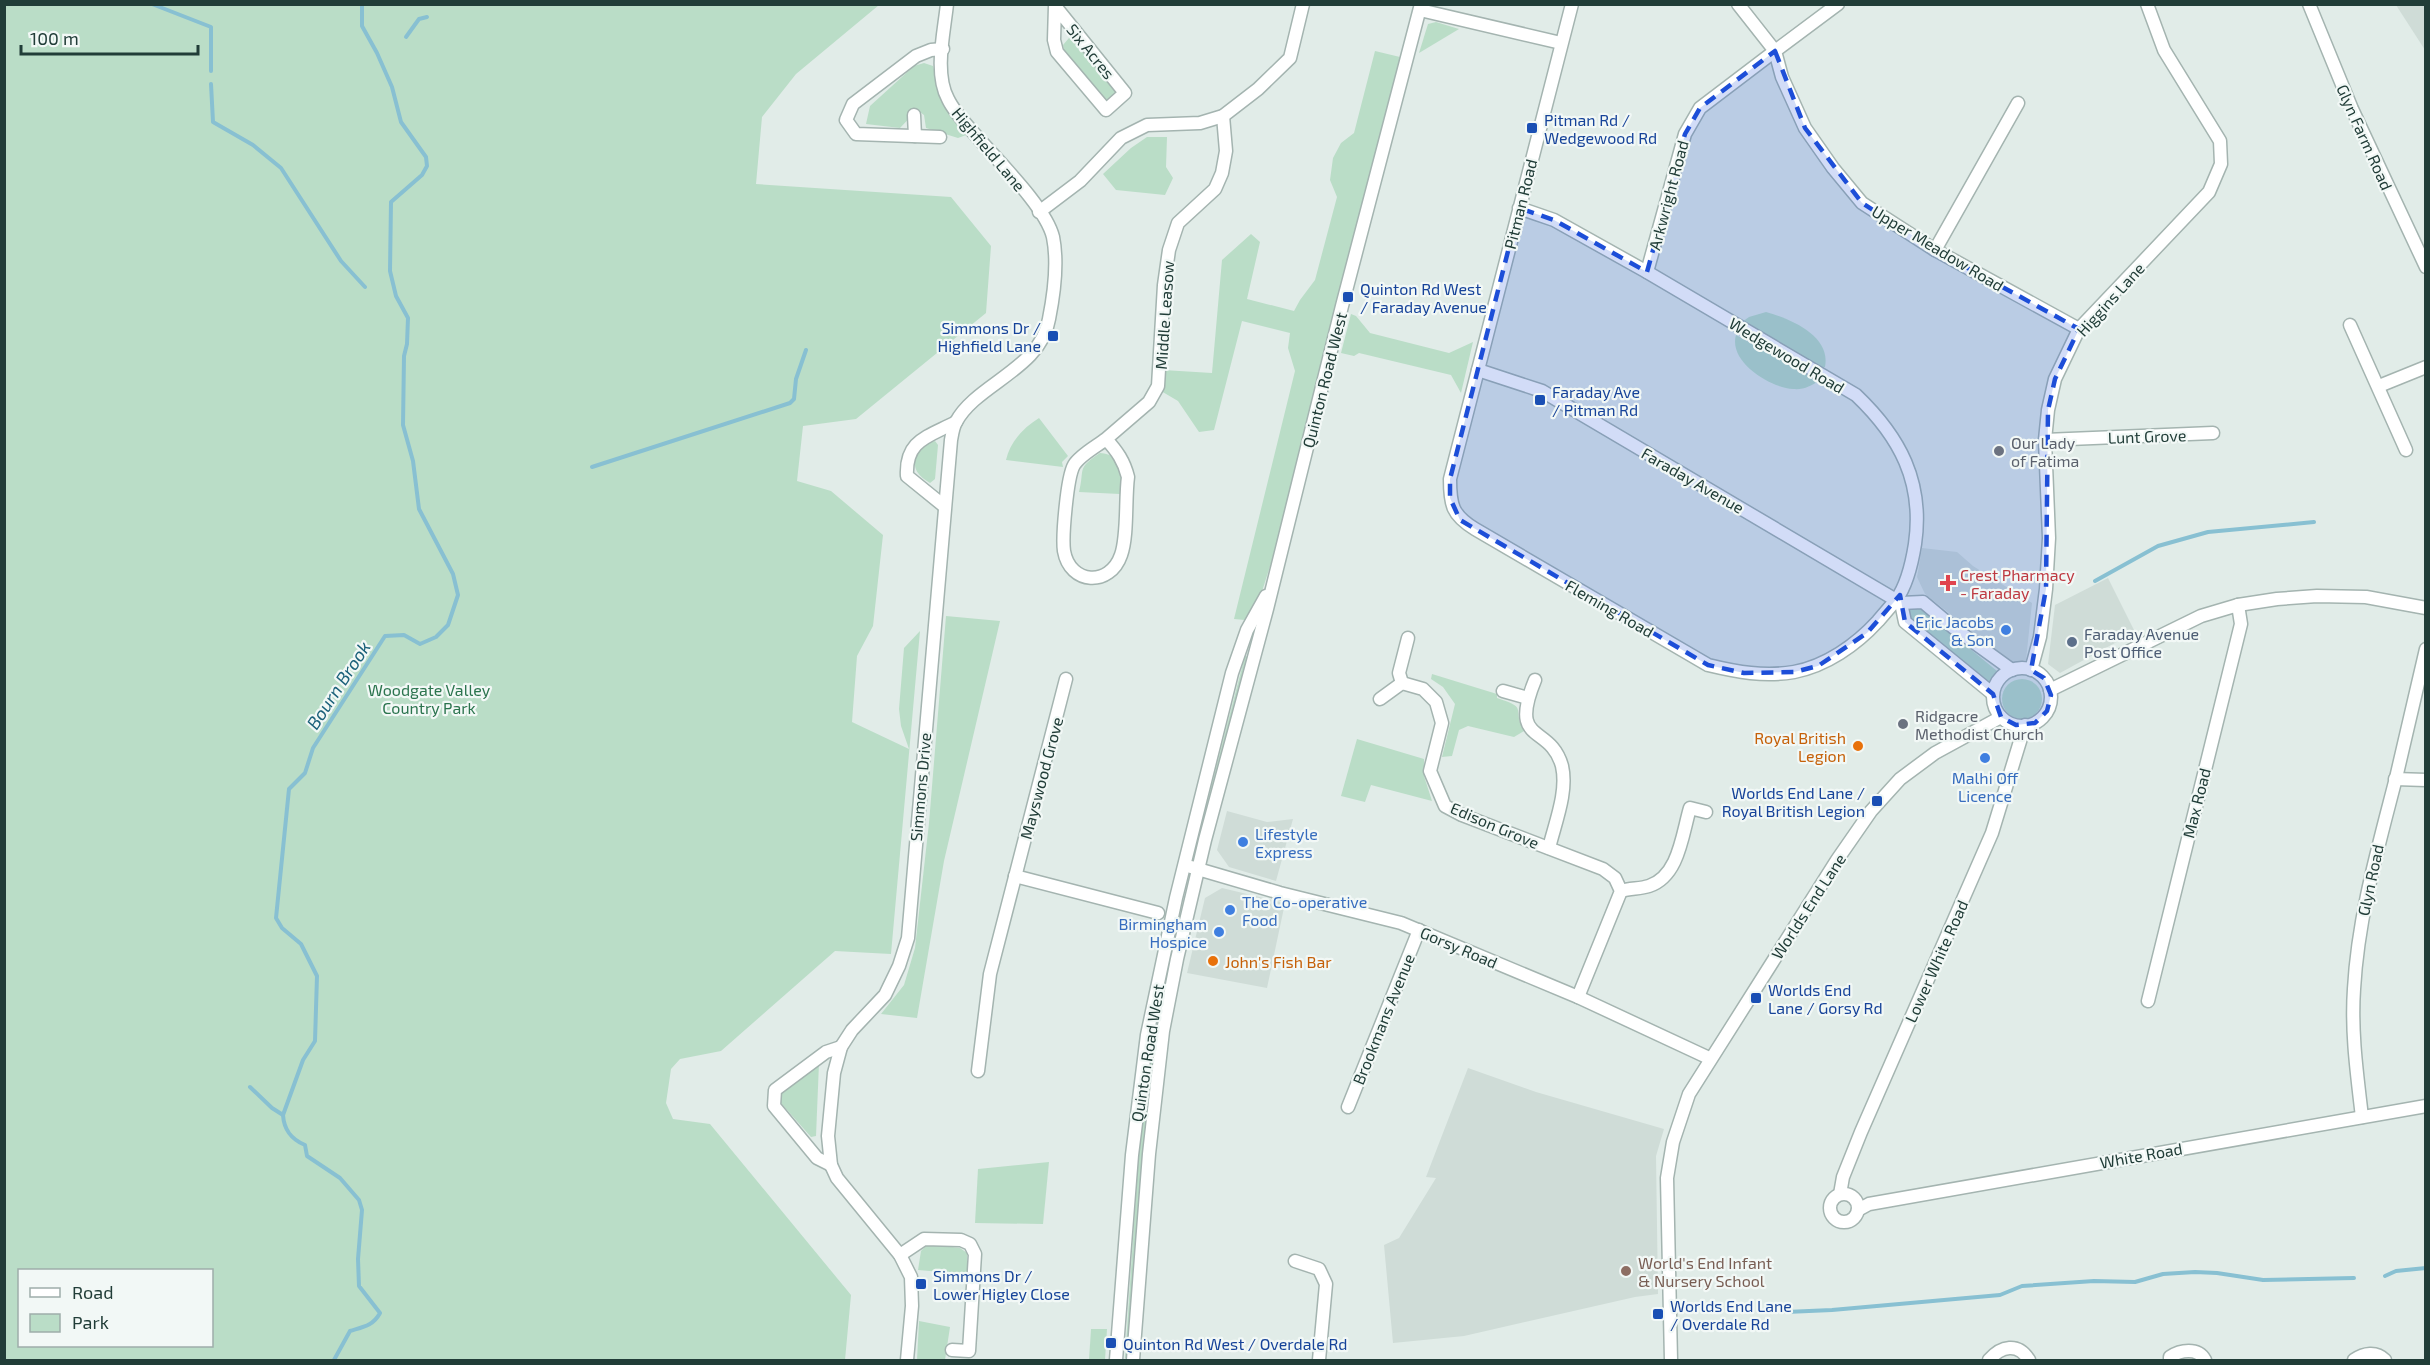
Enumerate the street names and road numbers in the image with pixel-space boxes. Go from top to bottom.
street label: Six Acres [1063,20,1119,82]
street label: Glyn Farm Road [2333,81,2397,193]
street label: Highfield Lane [948,103,1030,195]
street label: Arkwright Road [1644,138,1692,252]
street label: Pitman Road [1500,157,1540,251]
street label: Upper Meadow Road [1869,201,2007,295]
street label: Higgins Lane [2072,258,2148,340]
street label: Middle Leasow [1151,260,1177,370]
street label: Quinton Road West [1298,310,1351,450]
street label: Wedgewood Road [1726,313,1848,397]
street label: Lunt Grove [2107,425,2187,447]
street label: Faraday Avenue [1638,443,1748,517]
street label: Fleming Road [1563,575,1657,641]
street label: Mayswood Grove [1016,715,1066,841]
street label: Simmons Drive [906,732,934,842]
street label: Max Road [2178,766,2214,840]
street label: Edison Grove [1448,798,1542,852]
street label: Glyn Road [2353,843,2387,917]
street label: Worlds End Lane [1767,850,1849,962]
street label: Lower White Road [1900,897,1972,1025]
street label: Gorsy Road [1417,922,1501,972]
street label: Brookmans Avenue [1348,951,1418,1087]
street label: Quinton Road West [1127,983,1168,1123]
street label: White Road [2098,1138,2184,1172]

